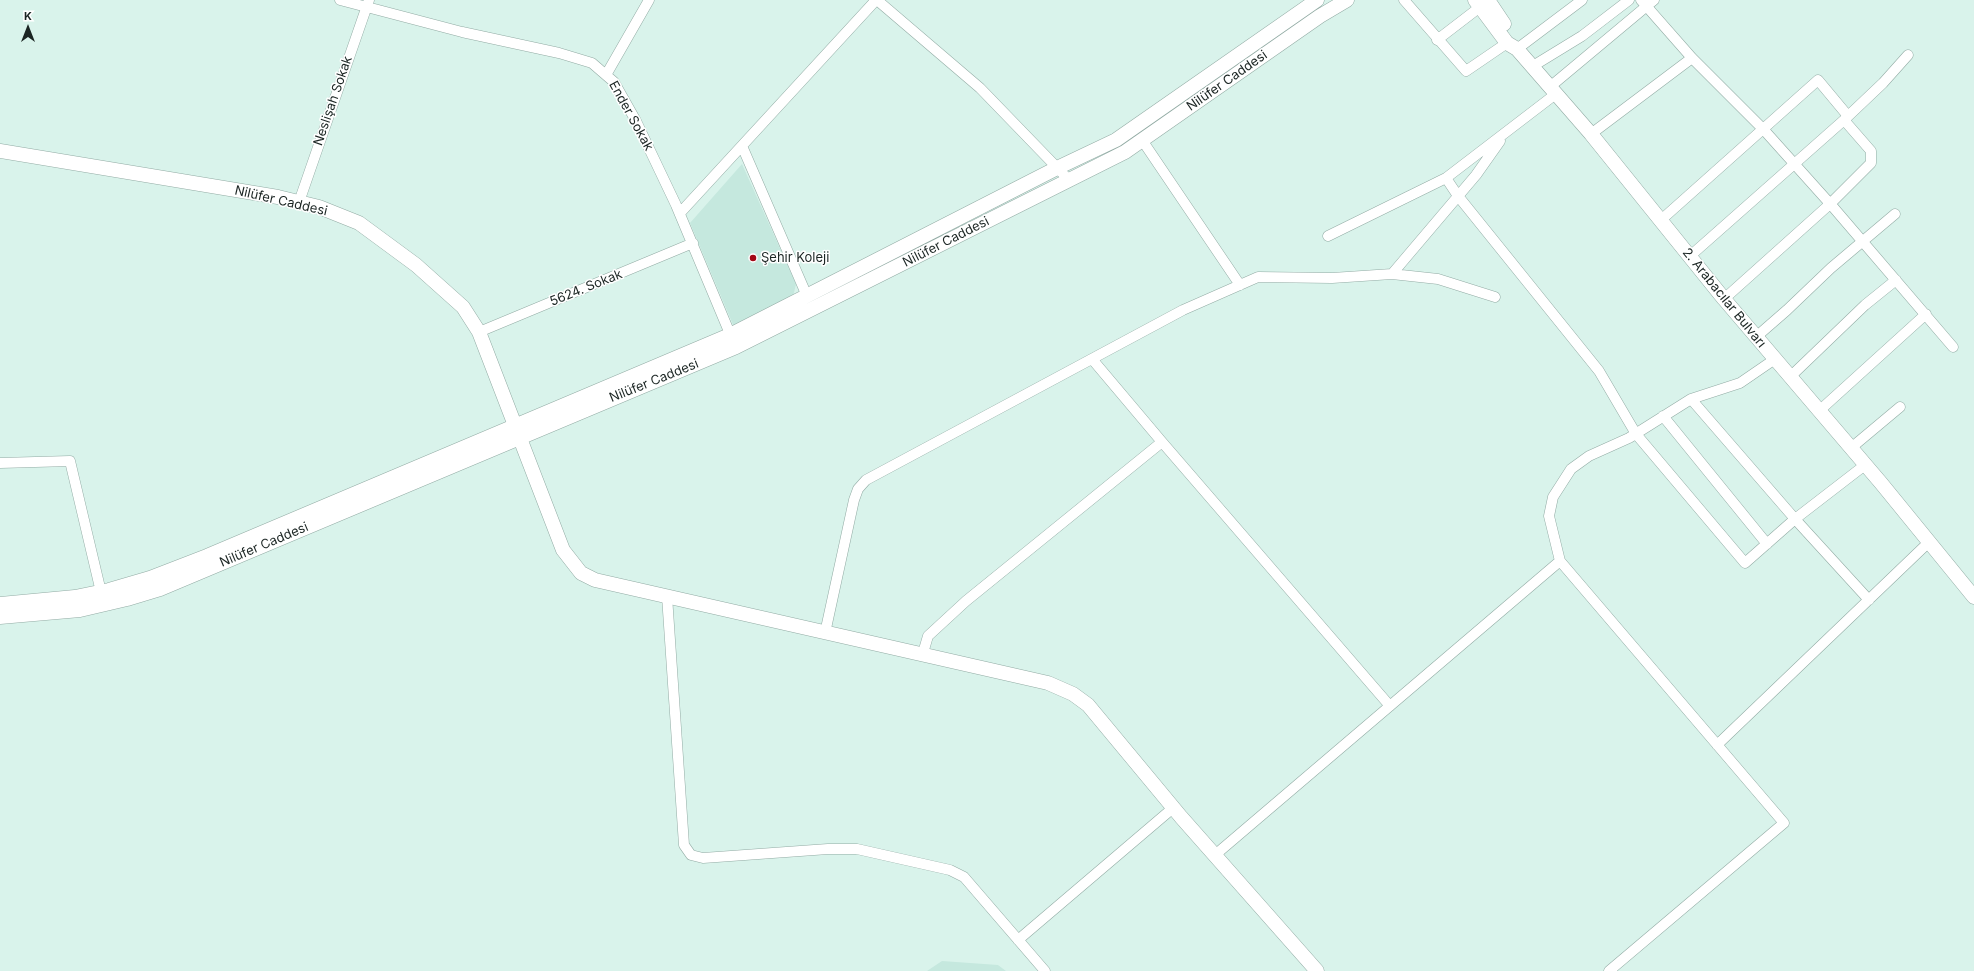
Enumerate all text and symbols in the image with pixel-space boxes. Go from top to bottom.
north arrow [8,8,48,48]
text: K [24,9,32,23]
street label: Nilüfer Caddesi [1184,47,1270,115]
street label: Neslişah Sokak [310,54,356,148]
street label: Ender Sokak [605,78,657,154]
street label: Nilüfer Caddesi [233,183,329,219]
street label: Nilüfer Caddesi [900,214,992,270]
street label: 2. Arabacılar Bulvarı [1679,245,1769,351]
place label: Şehir Koleji [761,250,829,266]
marker: Şehir Koleji [748,253,758,263]
street label: 5624. Sokak [547,266,625,310]
street label: Nilüfer Caddesi [607,356,701,406]
street label: Nilüfer Caddesi [217,519,311,571]

